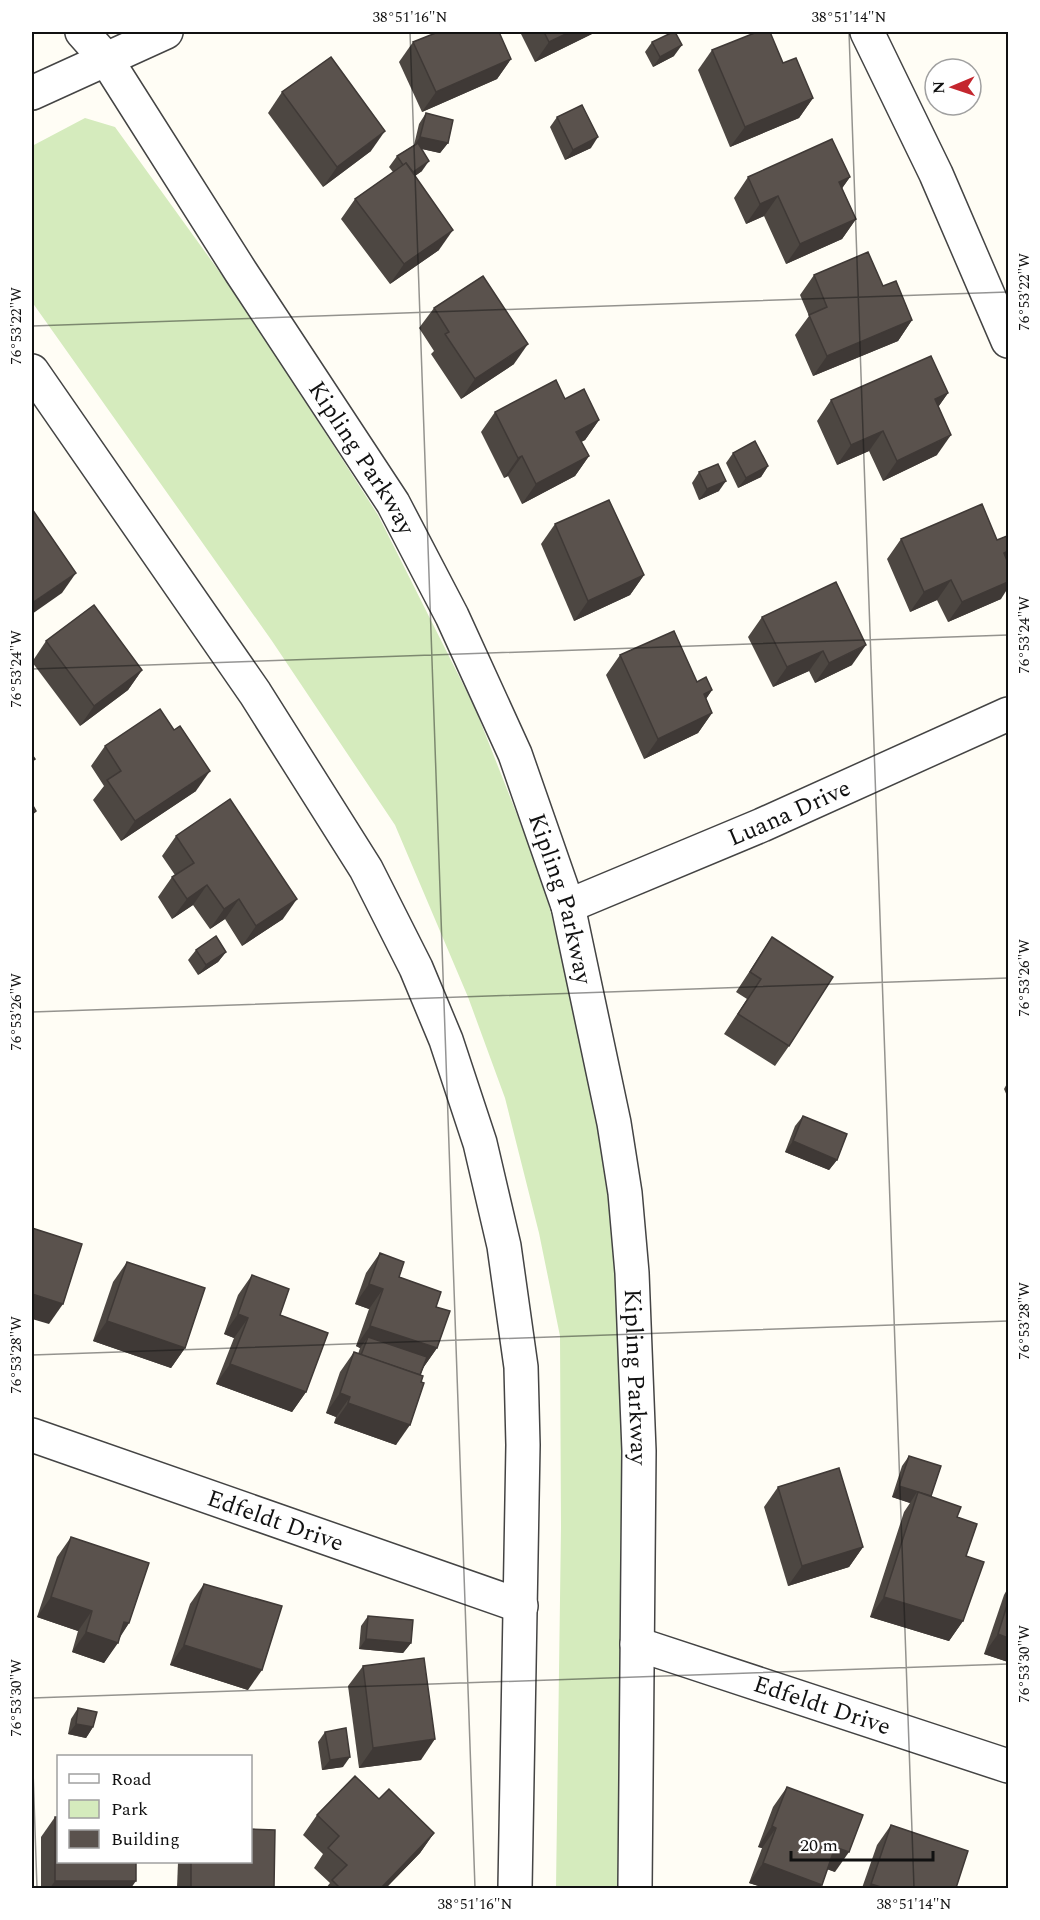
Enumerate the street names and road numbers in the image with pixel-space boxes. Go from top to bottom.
street label: Kipling Parkway [298,374,424,543]
street label: Luana Drive [723,770,857,856]
street label: Kipling Parkway [518,809,601,989]
street label: Kipling Parkway [614,1288,656,1467]
street label: Edfeldt Drive [202,1481,349,1562]
street label: Edfeldt Drive [749,1666,895,1745]

